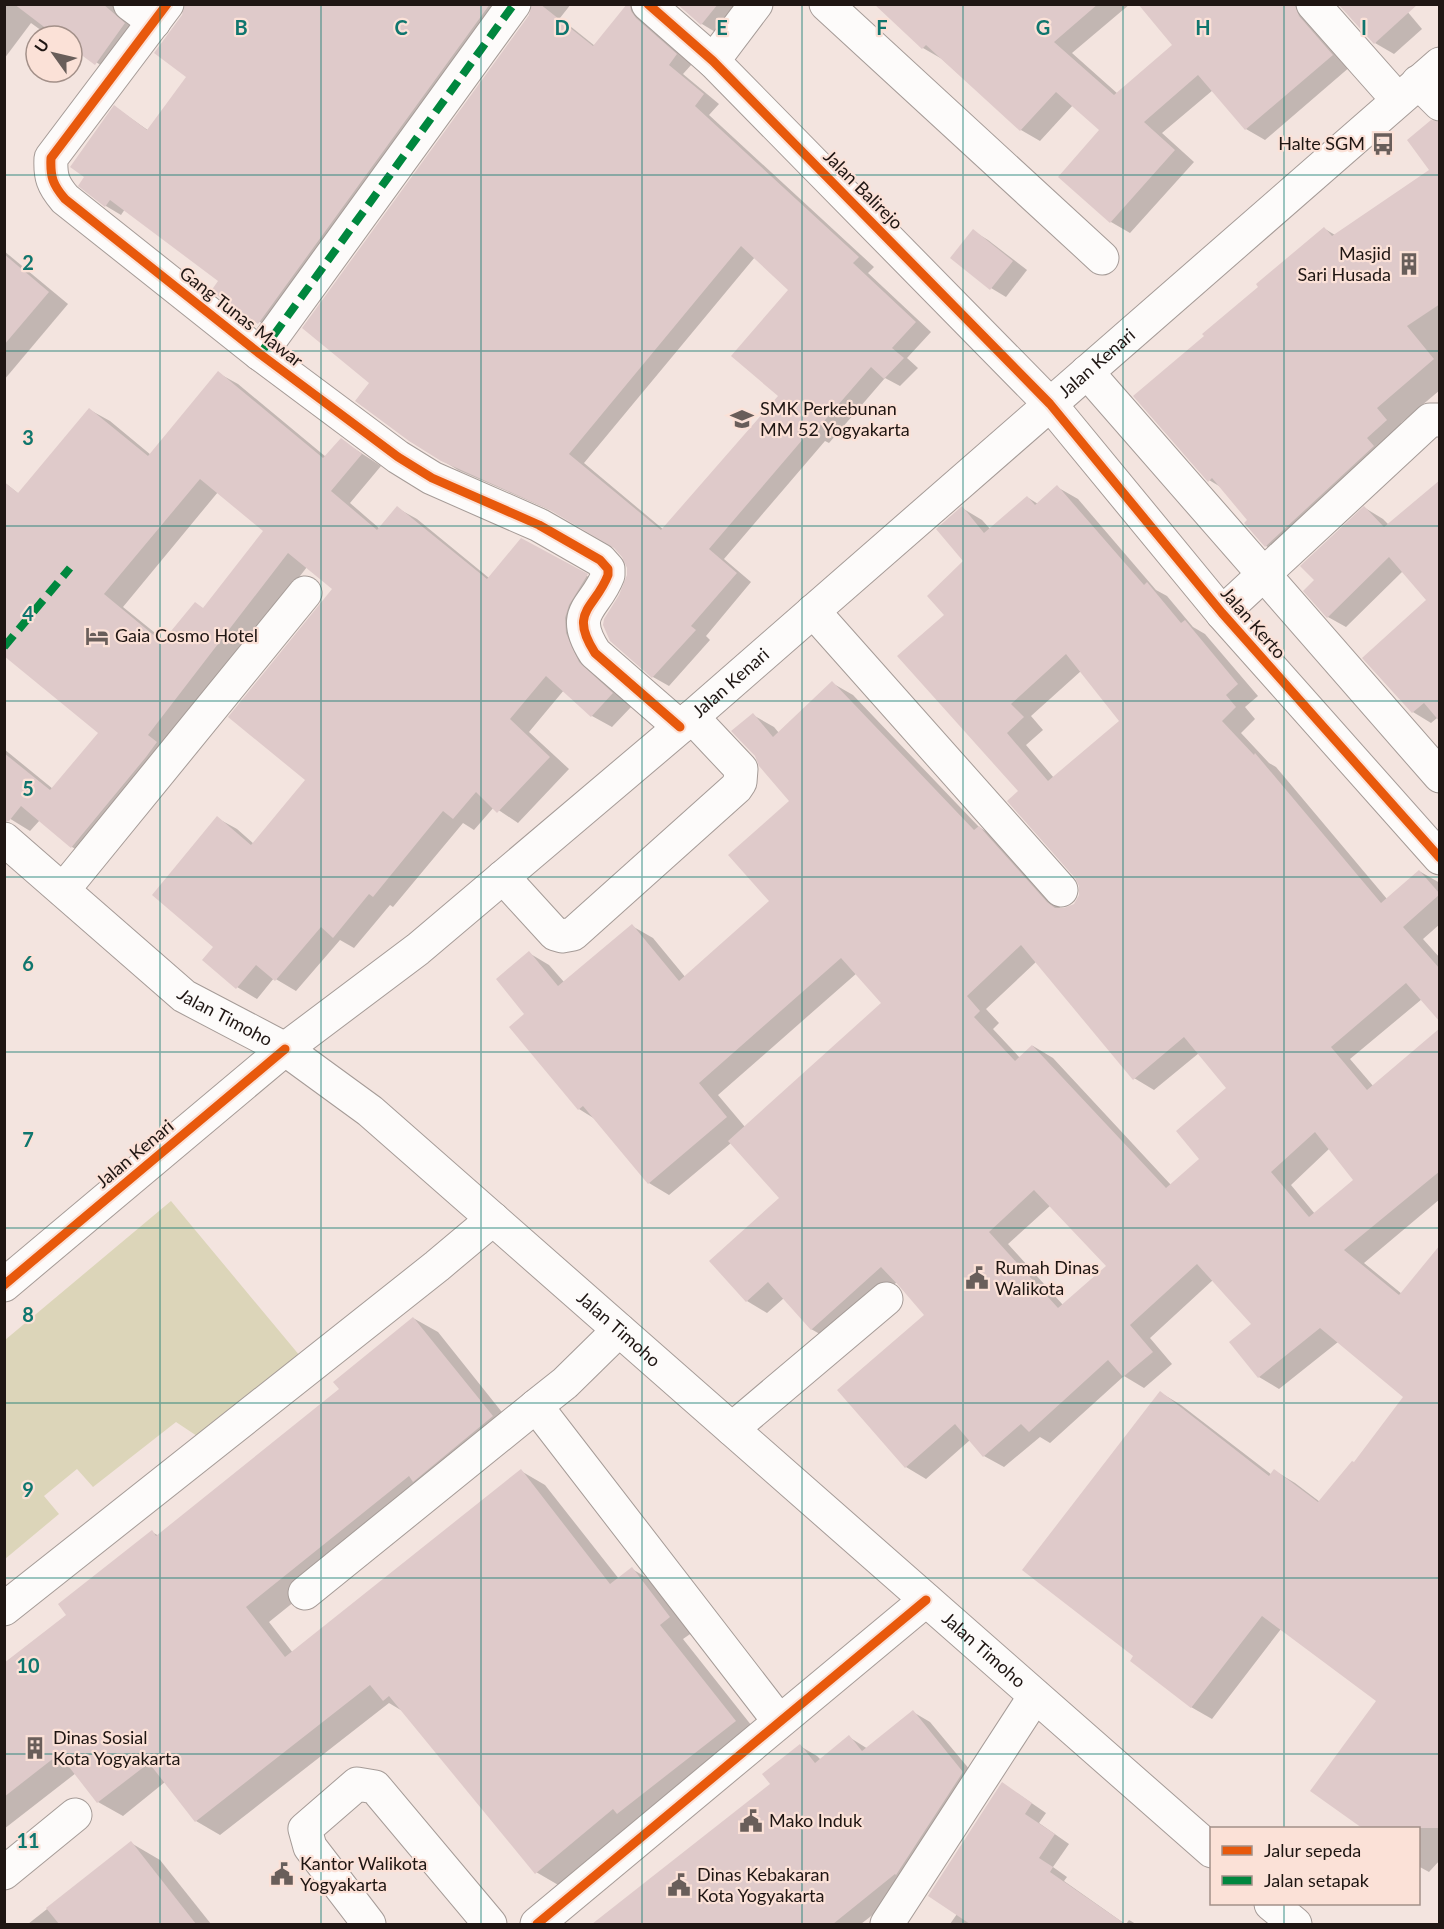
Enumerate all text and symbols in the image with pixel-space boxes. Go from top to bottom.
text: B [234,15,248,39]
text: C [394,15,408,39]
text: D [554,15,570,39]
text: E [716,15,728,39]
text: F [876,15,888,39]
text: G [1036,15,1050,39]
text: H [1195,15,1211,39]
text: I [1361,15,1367,39]
north arrow [24,24,84,84]
text: U [30,35,52,56]
bus stop icon: Halte SGM [1370,131,1396,157]
place label: Halte SGM [1278,132,1365,154]
street label: Jalan Balirejo [819,145,908,234]
place label: Masjid Sari Husada [1298,242,1391,285]
text: 2 [22,250,34,274]
building icon: Masjid Sari Husada [1396,251,1422,277]
street label: Gang Tunas Mawar [176,261,308,371]
street label: Jalan Kenari [1053,323,1139,402]
place label: SMK Perkebunan MM 52 Yogyakarta [760,397,910,440]
school or university icon: SMK Perkebunan MM 52 Yogyakarta [729,406,755,432]
text: 3 [22,425,34,449]
street label: Jalan Kerto [1217,582,1291,663]
text: 4 [22,601,34,625]
hotel icon: Gaia Cosmo Hotel [84,623,110,649]
place label: Gaia Cosmo Hotel [115,624,258,646]
street label: Jalan Kenari [687,643,773,722]
text: 5 [22,776,34,800]
text: 6 [22,951,34,975]
street label: Jalan Timoho [173,983,276,1050]
street label: Jalan Kenari [91,1114,178,1192]
text: 7 [22,1127,34,1151]
place label: Rumah Dinas Walikota [995,1256,1099,1299]
public building icon: Rumah Dinas Walikota [964,1265,990,1291]
street label: Jalan Timoho [573,1286,665,1371]
text: 8 [22,1302,34,1326]
text: 9 [22,1477,34,1501]
street label: Jalan Timoho [938,1607,1030,1692]
text: 10 [16,1653,40,1677]
place label: Dinas Sosial Kota Yogyakarta [53,1726,180,1769]
building icon: Dinas Sosial Kota Yogyakarta [22,1735,48,1761]
public building icon: Mako Induk [738,1808,764,1834]
place label: Mako Induk [769,1809,863,1831]
legend [1210,1827,1420,1905]
text: 11 [16,1828,40,1852]
text: Jalur sepeda [1264,1839,1361,1861]
place label: Kantor Walikota Yogyakarta [300,1852,427,1895]
public building icon: Kantor Walikota Yogyakarta [269,1861,295,1887]
place label: Dinas Kebakaran Kota Yogyakarta [697,1863,829,1906]
text: Jalan setapak [1264,1869,1370,1891]
public building icon: Dinas Kebakaran Kota Yogyakarta [666,1872,692,1898]

